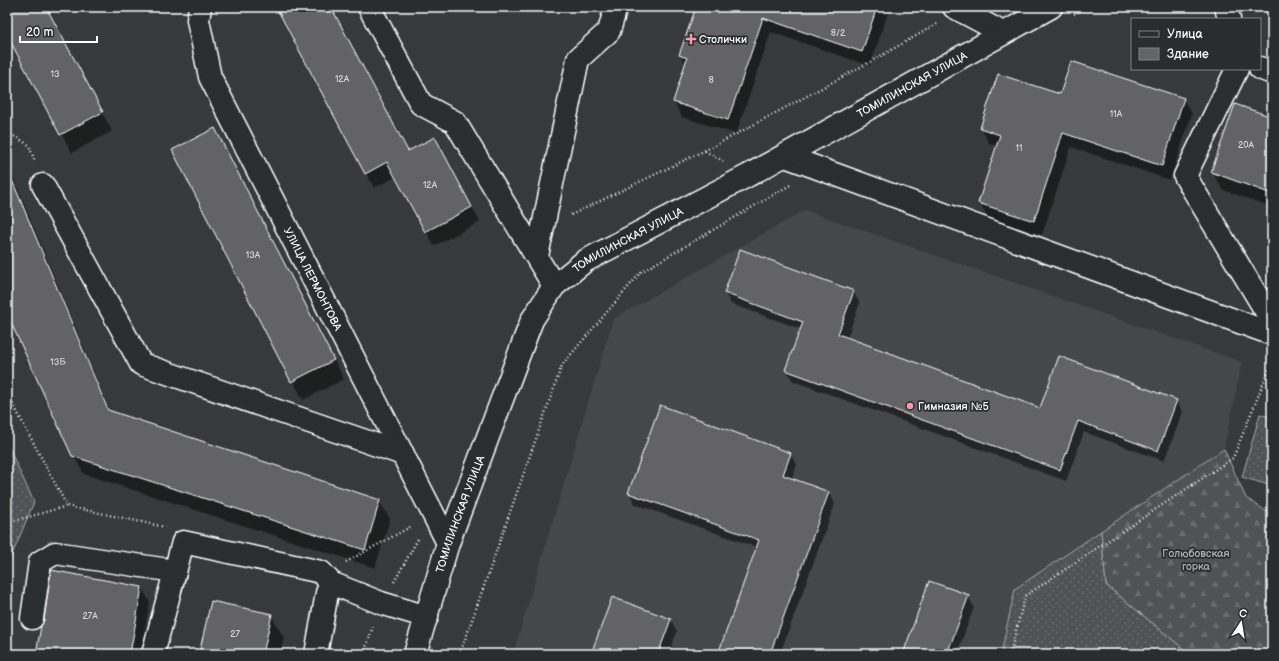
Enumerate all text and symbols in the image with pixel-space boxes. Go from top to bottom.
scale bar [20,18,97,44]
legend [1131,18,1261,70]
text: 20 m [26,25,53,40]
text: Улица [1167,27,1203,42]
house number: 8/2 [831,28,846,39]
place label: Столички [699,33,747,46]
marker: Столички [686,34,696,44]
text: Здание [1167,47,1209,62]
street label: ТОМИЛИНСКАЯ УЛИЦА [855,48,969,120]
house number: 13 [50,69,60,80]
house number: 12А [335,74,350,85]
house number: 8 [708,75,714,86]
house number: 11А [1110,109,1123,120]
house number: 20А [1238,140,1255,151]
house number: 11 [1016,143,1022,154]
house number: 12А [423,180,438,191]
street label: ТОМИЛИНСКАЯ УЛИЦА [570,204,685,275]
street label: УЛИЦА ЛЕРМОНТОВА [281,225,345,333]
house number: 13А [246,250,261,261]
house number: 13Б [50,357,66,368]
place label: Гимназия №5 [918,400,989,413]
marker: Гимназия №5 [905,401,915,411]
street label: ТОМИЛИНСКАЯ УЛИЦА [433,453,487,574]
park label: Голюбовская горка [1162,547,1230,573]
north arrow [1221,603,1261,643]
text: С [1238,607,1248,621]
house number: 27А [82,611,98,622]
house number: 27 [230,629,240,640]

